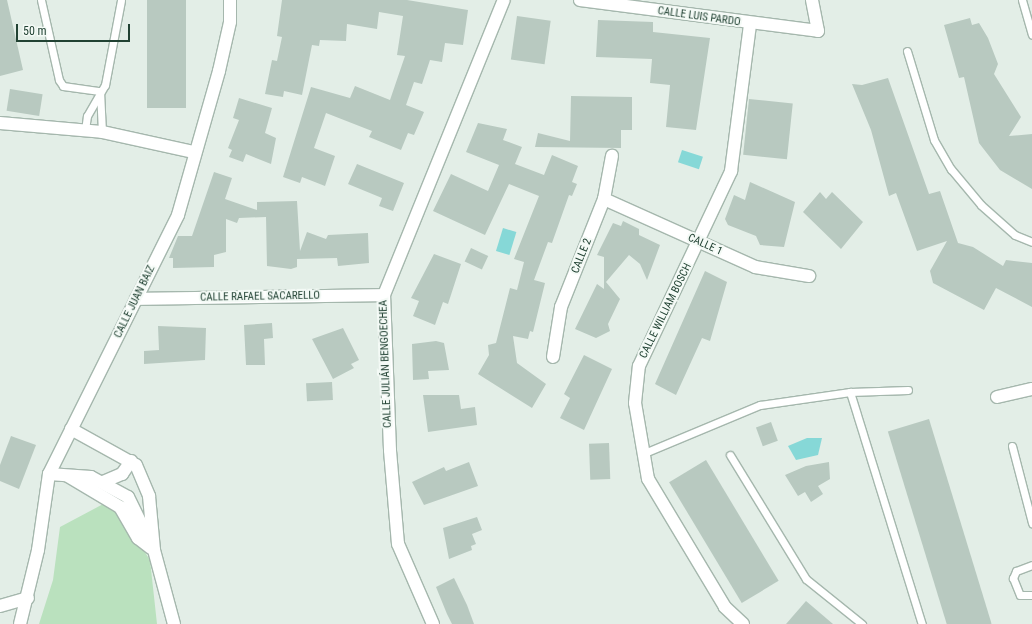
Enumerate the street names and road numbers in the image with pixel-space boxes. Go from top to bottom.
street label: CALLE LUIS PARDO [657,5,741,29]
street label: CALLE 1 [686,232,724,258]
street label: CALLE 2 [569,237,595,275]
street label: CALLE WILLIAM BOSCH [637,261,695,361]
street label: CALLE JUAN BAIZ [112,264,158,340]
street label: CALLE RAFAEL SACARELLO [200,289,320,305]
street label: CALLE JULIÁN BENGOECHEA [377,300,395,428]

